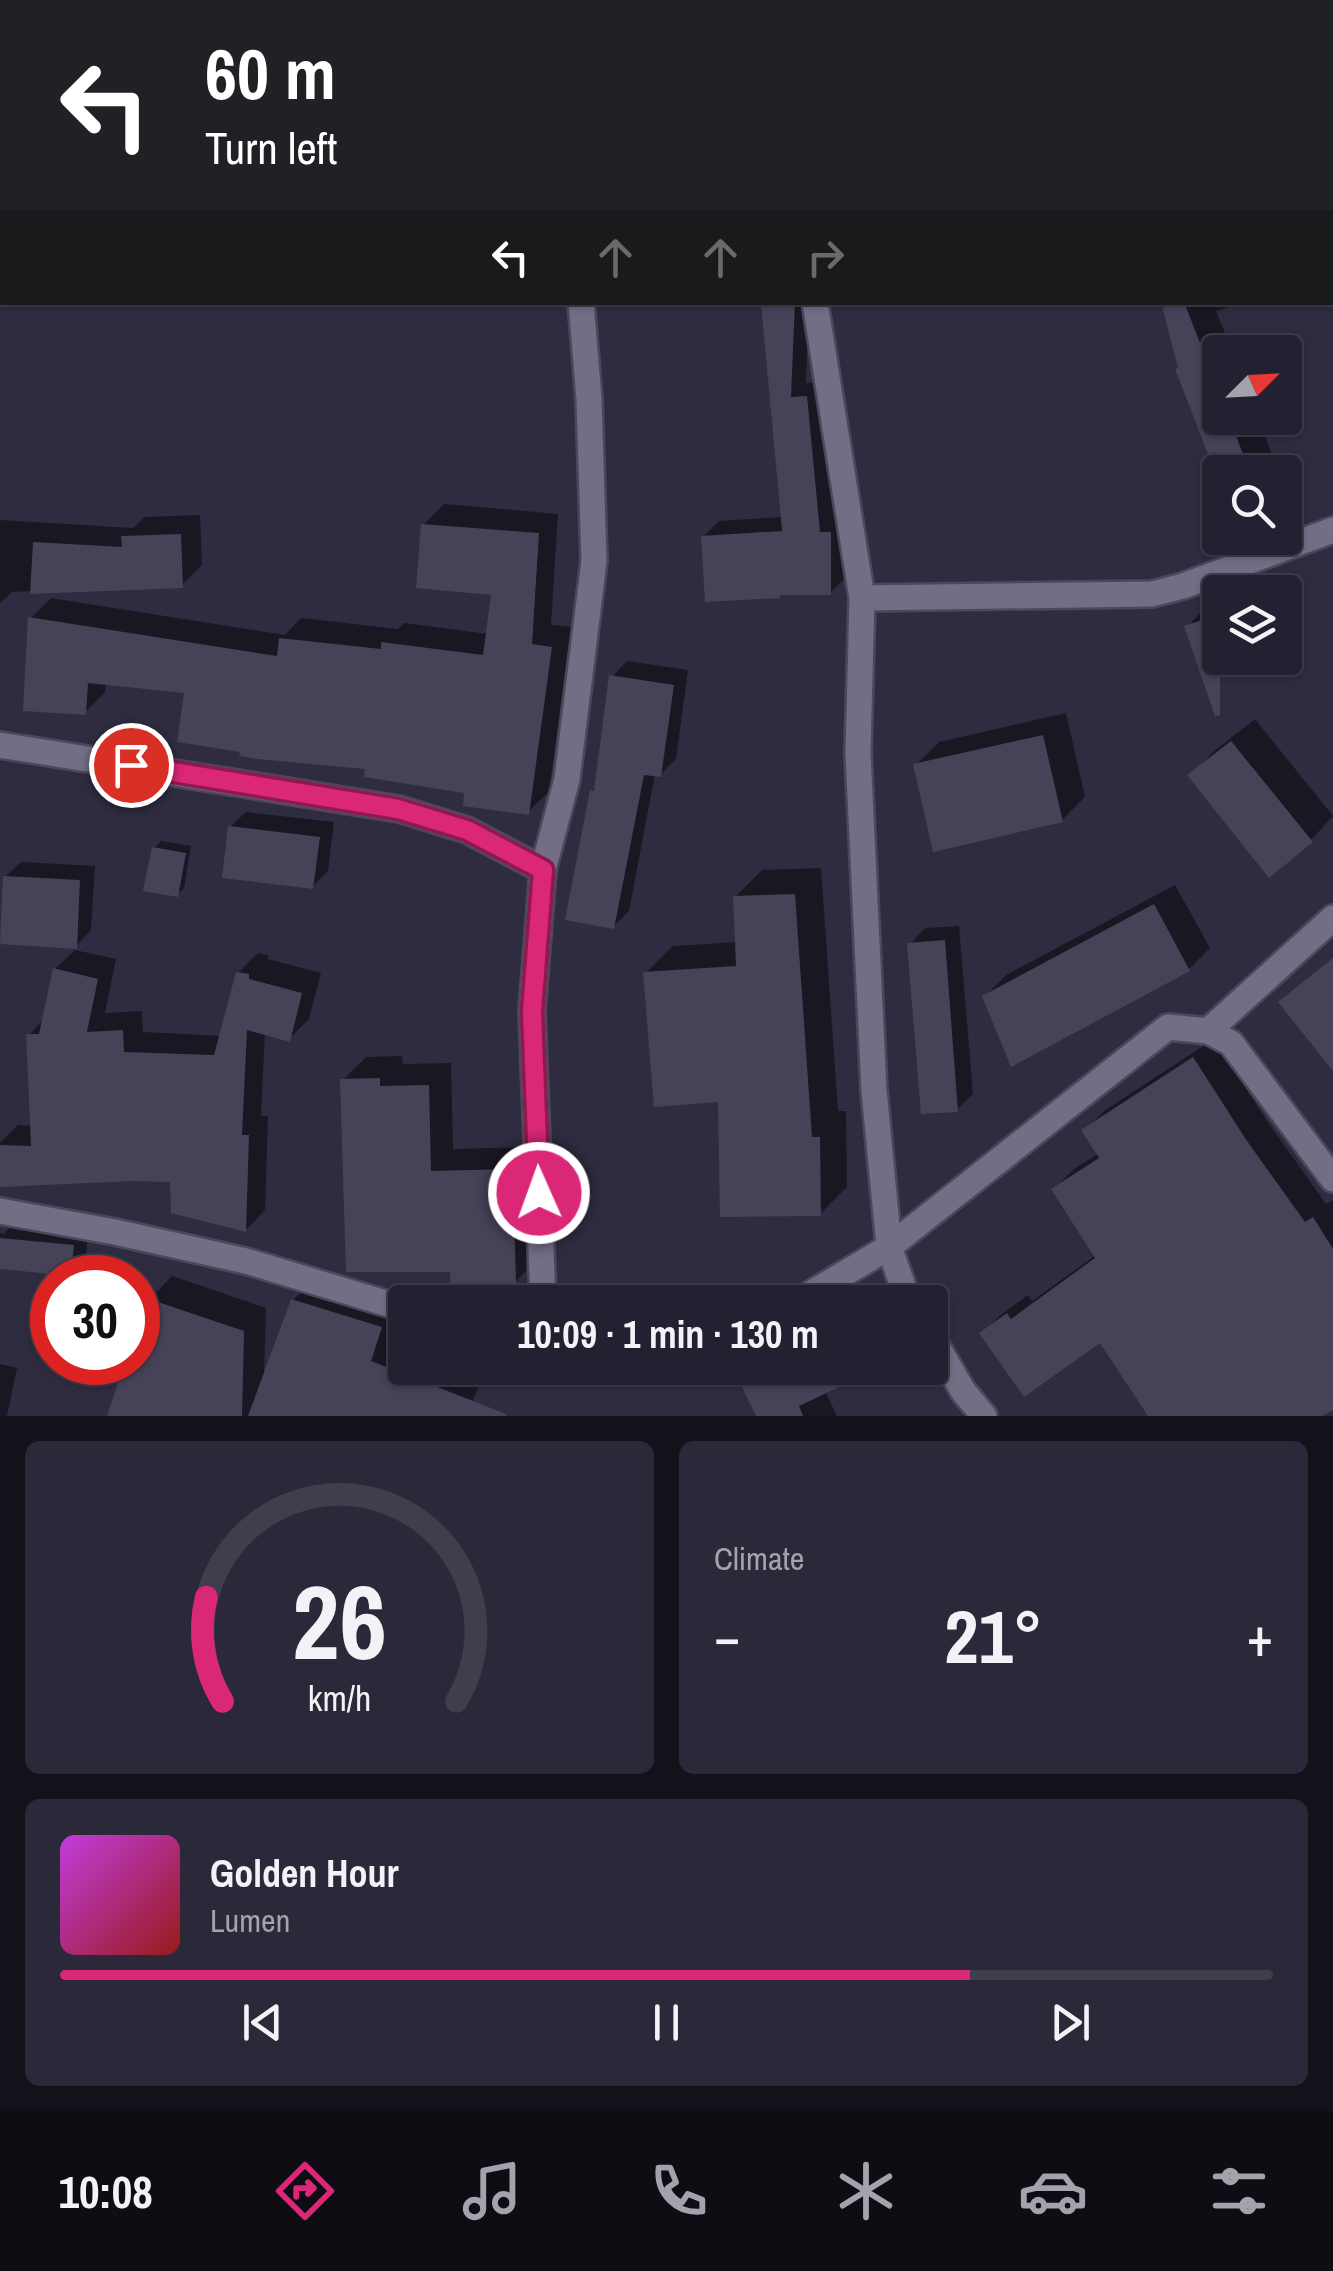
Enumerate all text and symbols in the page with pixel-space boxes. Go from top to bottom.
text: 60 m [205,27,336,121]
icon: left [40,40,170,170]
text: Turn left [205,117,337,178]
icon: left [483,230,538,285]
icon: ahead [588,230,643,285]
icon: ahead [693,230,748,285]
icon: right [798,230,853,285]
north arrow [1202,335,1302,435]
map controls [1202,335,1302,675]
button: search [1202,455,1302,555]
button: layers [1202,575,1302,675]
pin [89,723,174,808]
icon: arrive [104,738,159,793]
position arrow [487,1141,591,1245]
speed limit sign: 30 [30,1255,160,1385]
text: 10:09 · 1 min · 130 m [517,1309,819,1360]
text: Climate [714,1537,804,1580]
text: 26 [292,1551,387,1691]
text: 21° [944,1585,1043,1686]
text: − [714,1599,740,1673]
text: + [1247,1599,1273,1673]
text: km/h [308,1674,371,1722]
text: Golden Hour [210,1848,399,1899]
text: Lumen [210,1899,290,1942]
icon: previous [235,1995,290,2050]
icon: pause [639,1995,694,2050]
icon: next [1043,1995,1098,2050]
icon: directions [270,2156,340,2226]
icon: music [457,2156,527,2226]
icon: phone [644,2156,714,2226]
icon: climate [831,2156,901,2226]
icon: car [1018,2156,1088,2226]
icon: filters [1204,2156,1274,2226]
text: 10:08 [58,2161,153,2222]

